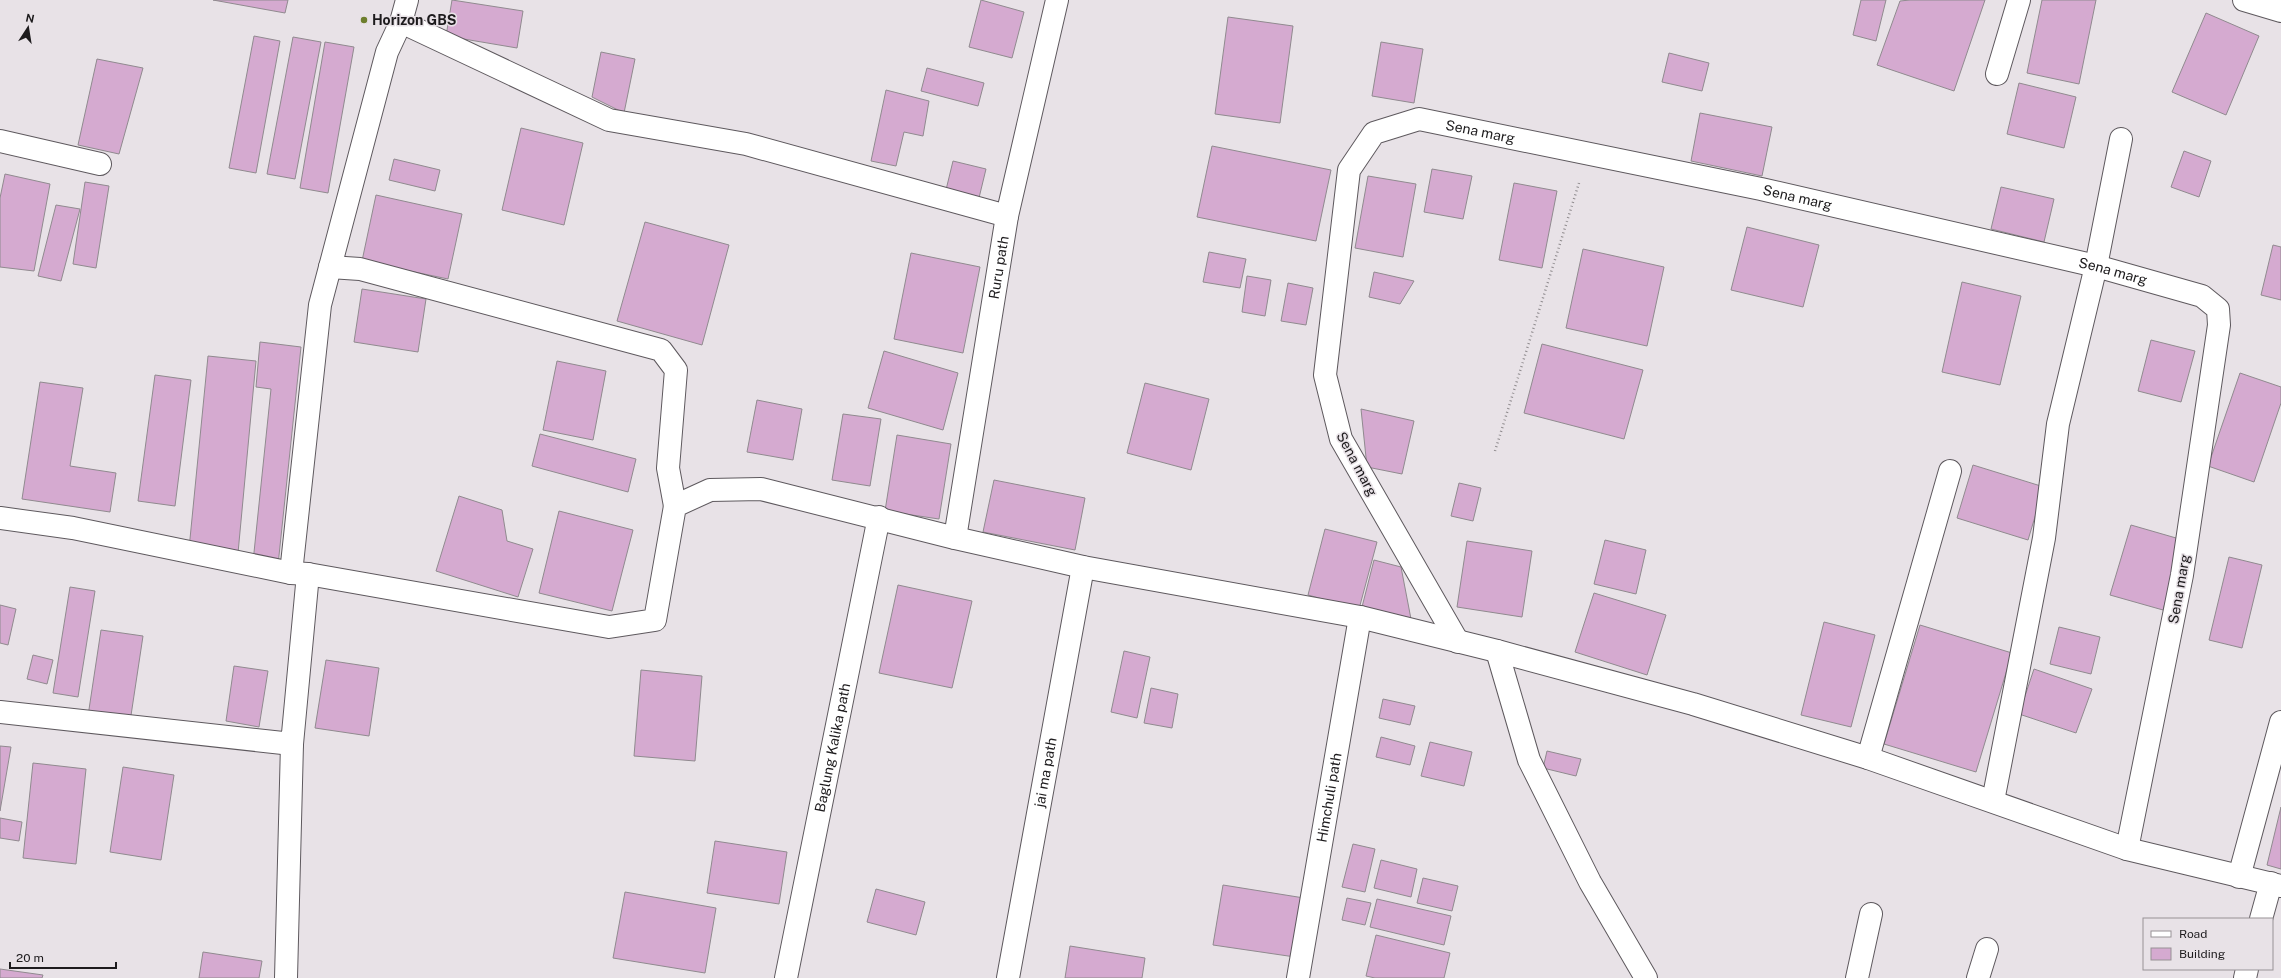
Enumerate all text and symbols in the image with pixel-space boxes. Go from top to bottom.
north arrow [8,8,48,48]
text: N [25,11,36,25]
place label: Horizon GBS [372,12,457,28]
marker: Horizon GBS [359,15,369,25]
street label: Sena marg [1444,117,1517,146]
street label: Sena marg [1761,182,1834,213]
street label: Ruru path [986,235,1012,300]
street label: Sena marg [2077,254,2149,288]
street label: Sena marg [1333,429,1381,499]
street label: Sena marg [2165,553,2193,625]
street label: Baglung Kalika path [812,682,853,814]
street label: jai ma path [1031,736,1060,810]
street label: Himchuli path [1313,752,1345,844]
legend [2143,918,2273,970]
text: Road [2179,927,2207,941]
scale bar [10,944,116,970]
text: Building [2179,947,2225,961]
text: 20 m [16,951,44,965]

